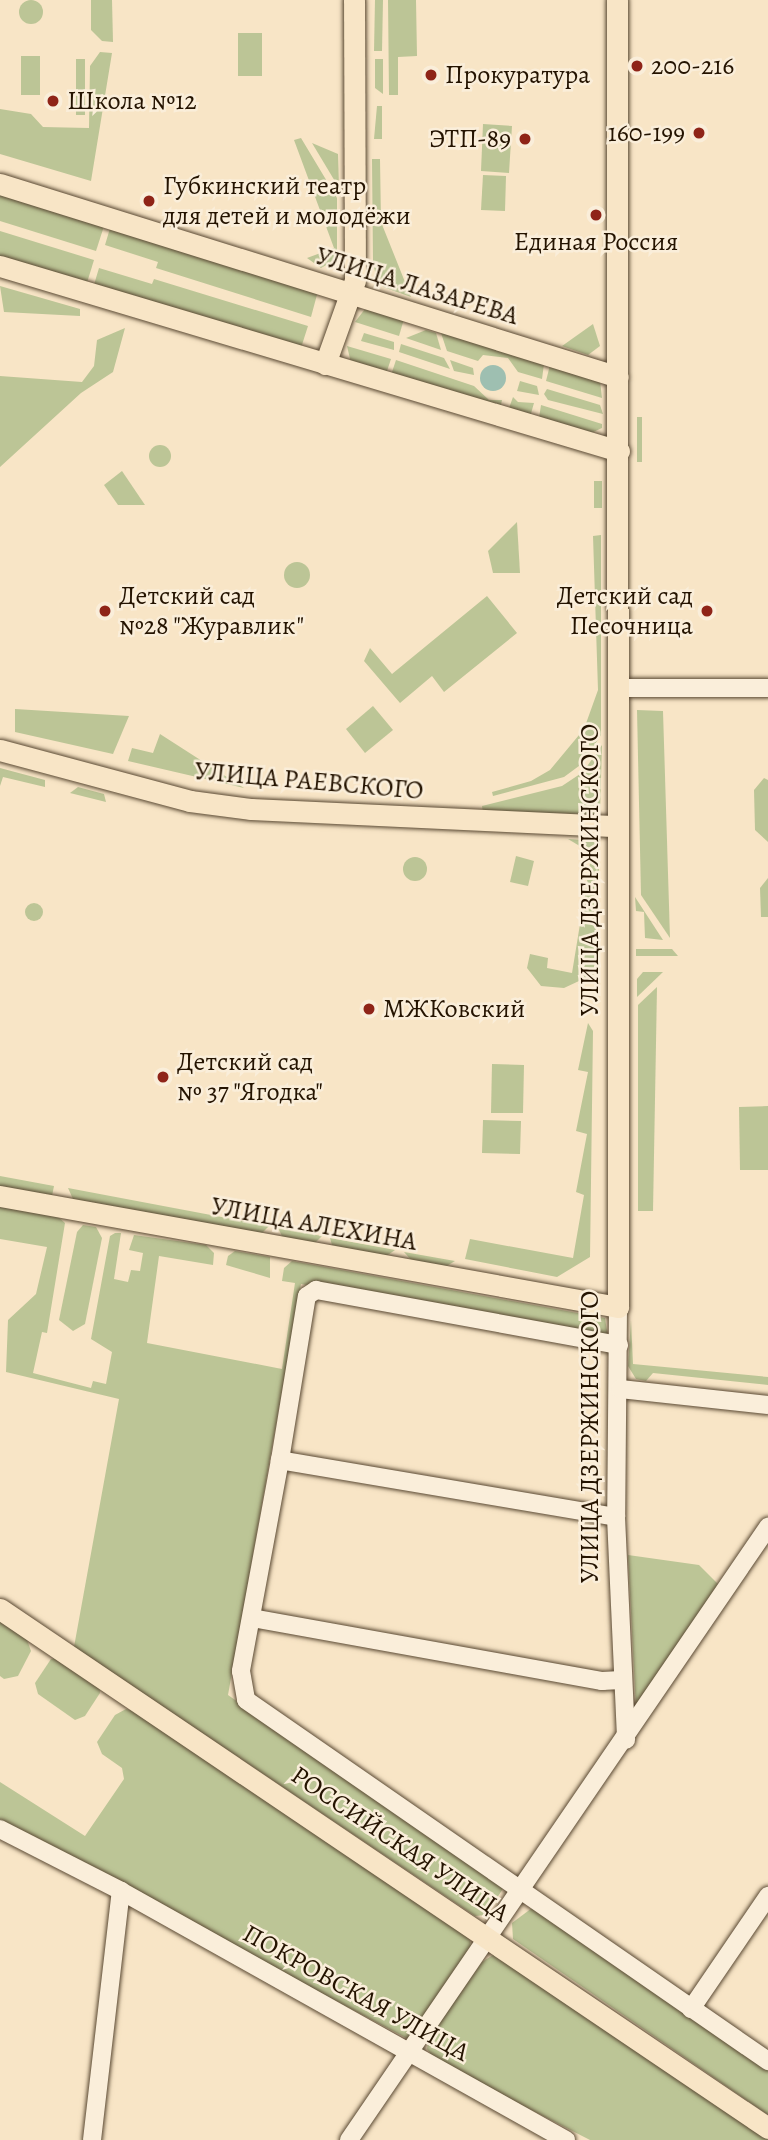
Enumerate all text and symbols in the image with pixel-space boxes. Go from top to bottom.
place label: 200-216 [651,50,734,82]
marker: 200-216 [629,58,645,74]
place label: Прокуратура [445,59,590,91]
marker: Прокуратура [423,67,439,83]
place label: Школа №12 [67,85,197,117]
marker: Школа №12 [45,93,61,109]
place label: 160-199 [608,117,685,149]
place label: ЭТП-89 [429,123,511,155]
marker: 160-199 [691,125,707,141]
marker: ЭТП-89 [517,131,533,147]
place label: Губкинский театр для детей и молодёжи [163,170,411,232]
marker: Губкинский театр для детей и молодёжи [141,193,157,209]
marker: Единая Россия [588,207,604,223]
place label: Единая Россия [514,226,678,258]
street label: УЛИЦА ЛАЗАРЕВА [312,240,522,332]
place label: Детский сад №28 "Журавлик" [119,580,305,642]
place label: Детский сад Песочница [557,580,693,642]
marker: Детский сад №28 "Журавлик" [97,603,113,619]
marker: Детский сад Песочница [699,603,715,619]
street label: УЛИЦА ДЗЕРЖИНСКОГО [574,724,606,1016]
street label: УЛИЦА РАЕВСКОГО [193,755,425,807]
place label: МЖКовский [383,993,525,1025]
marker: МЖКовский [361,1001,377,1017]
place label: Детский сад № 37 "Ягодка" [177,1046,324,1108]
marker: Детский сад № 37 "Ягодка" [155,1069,171,1085]
street label: УЛИЦА АЛЕХИНА [209,1191,419,1257]
street label: УЛИЦА ДЗЕРЖИНСКОГО [574,1291,606,1583]
street label: РОССИЙСКАЯ УЛИЦА [285,1759,515,1929]
street label: ПОКРОВСКАЯ УЛИЦА [237,1918,475,2068]

